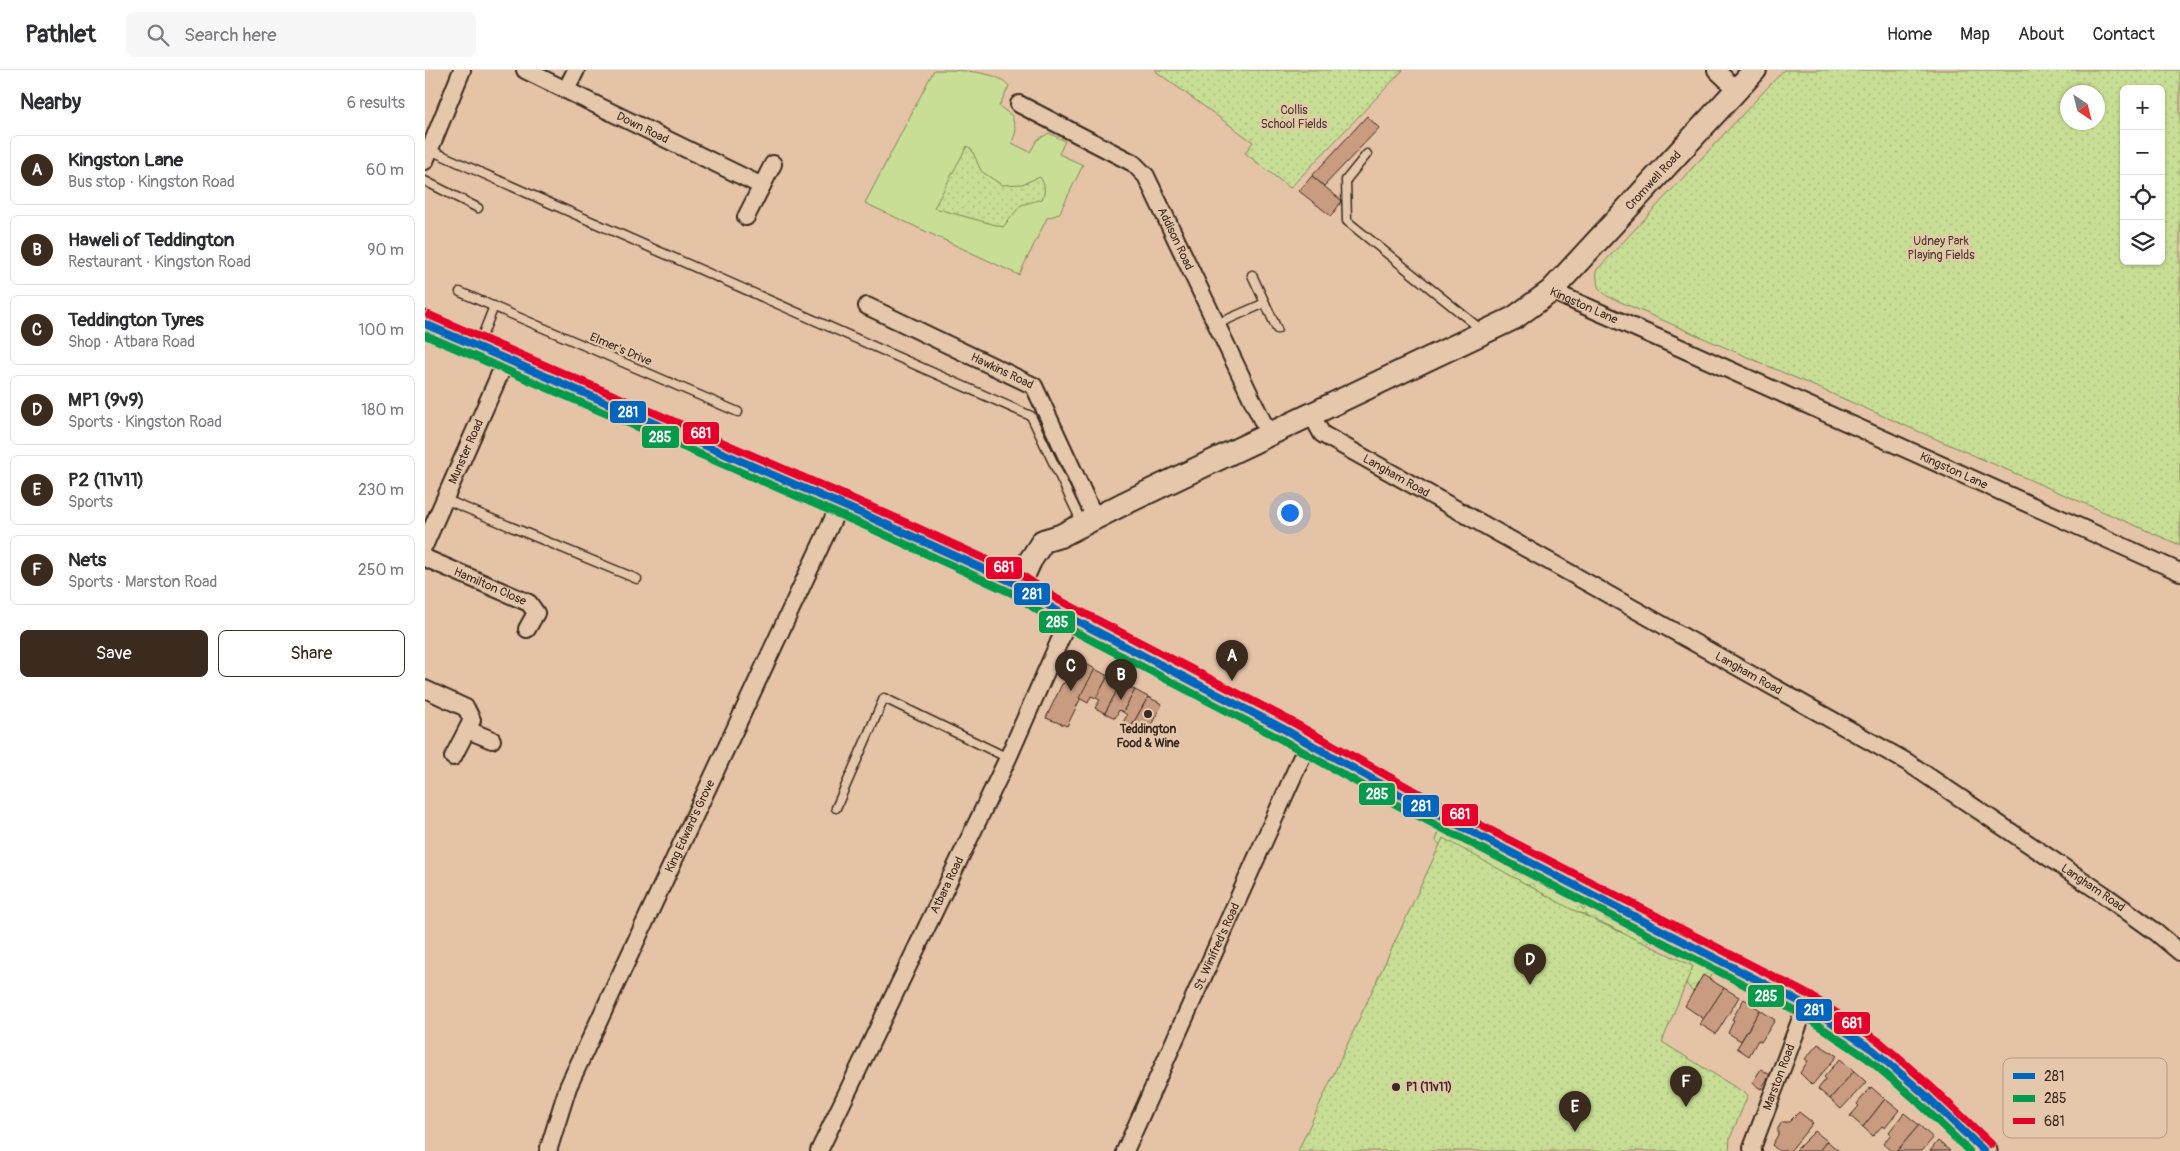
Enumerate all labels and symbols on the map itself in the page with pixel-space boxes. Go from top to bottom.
north arrow [2060,85,2105,130]
park label: Collis School Fields [1261,103,1328,132]
street label: Down Road [614,109,671,147]
street label: Cromwell Road [1622,148,1685,214]
street label: Addison Road [1154,205,1197,273]
park label: Udney Park Playing Fields [1907,234,1975,263]
street label: Kingston Lane [1547,284,1620,327]
street label: Elmer's Drive [588,330,654,369]
street label: Hawkins Road [968,350,1036,393]
line badge: 281 [609,400,647,424]
text: 281 [618,404,638,421]
street label: Munster Road [445,417,487,486]
line badge: 681 [682,421,720,445]
line badge: 285 [641,425,680,449]
text: 681 [691,425,711,442]
text: 285 [649,429,672,446]
street label: Kingston Lane [1917,449,1990,493]
street label: Langham Road [1360,451,1432,501]
your location [1277,500,1303,526]
line badge: 681 [985,556,1023,580]
text: 681 [994,559,1014,576]
street label: Hamilton Close [451,564,529,609]
line badge: 281 [1013,582,1051,606]
text: 281 [1022,586,1042,603]
line badge: 285 [1038,610,1076,634]
text: 285 [1046,614,1069,631]
pin: A [1216,640,1248,681]
street label: Langham Road [1712,649,1785,698]
pin: C [1055,650,1087,691]
pin: B [1105,659,1137,700]
marker: Teddington Food & Wine [1142,708,1154,720]
place label: Teddington Food & Wine [1116,722,1181,751]
street label: King Edward's Grove [662,777,718,875]
line badge: 285 [1358,782,1396,806]
text: 285 [1366,786,1389,803]
line badge: 281 [1402,794,1440,818]
text: 281 [1411,798,1431,815]
line badge: 681 [1441,803,1479,827]
text: 681 [1450,806,1470,823]
street label: Atbara Road [927,854,967,916]
street label: Langham Road [2058,861,2128,915]
street label: St. Winifred's Road [1191,901,1243,993]
pin: D [1514,944,1546,985]
line badge: 285 [1747,984,1785,1008]
text: 285 [1755,988,1778,1005]
line badge: 281 [1795,998,1833,1022]
text: 281 [1804,1002,1824,1019]
line badge: 681 [1833,1011,1871,1035]
text: 681 [1842,1015,1862,1032]
street label: Marston Road [1760,1042,1799,1112]
legend [2003,1058,2167,1138]
pin: F [1670,1066,1702,1107]
text: 281 [2044,1068,2064,1085]
place label: P1 (11v11) [1406,1080,1452,1095]
marker: P1 (11v11) [1390,1081,1402,1093]
text: 285 [2044,1090,2066,1107]
pin: E [1559,1091,1591,1132]
text: 681 [2044,1113,2065,1130]

